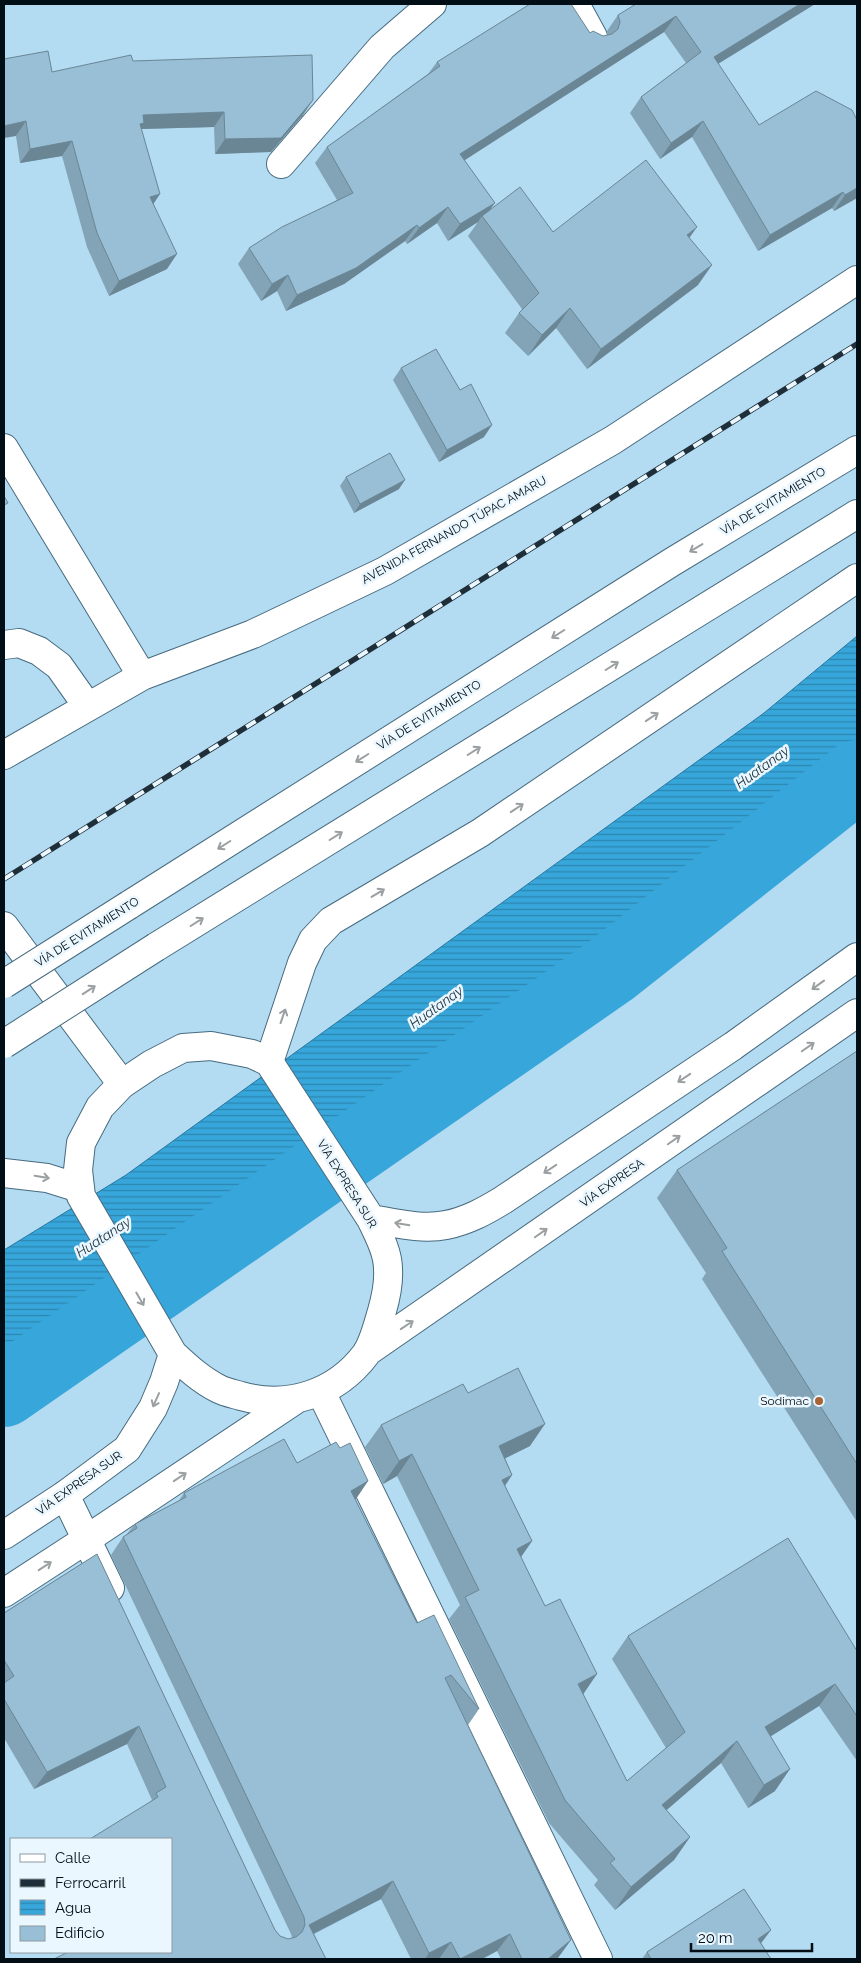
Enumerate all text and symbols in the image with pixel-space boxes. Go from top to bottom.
street label: VÍA DE EVITAMIENTO [718,464,828,538]
street label: AVENIDA FERNANDO TÚPAC AMARU [359,473,549,587]
one-way arrow [689,543,703,553]
one-way arrow [552,629,566,639]
one-way arrow [605,660,619,670]
street label: VÍA DE EVITAMIENTO [374,677,484,753]
one-way arrow [644,712,658,722]
water label: Huatanay [732,742,793,792]
one-way arrow [466,746,480,756]
one-way arrow [355,753,369,763]
one-way arrow [510,803,524,813]
one-way arrow [328,831,342,841]
one-way arrow [217,839,231,850]
one-way arrow [371,888,386,898]
street label: VÍA DE EVITAMIENTO [32,894,142,970]
one-way arrow [190,916,204,926]
one-way arrow [811,980,825,990]
water label: Huatanay [406,982,467,1032]
one-way arrow [82,985,96,995]
one-way arrow [279,1008,288,1024]
one-way arrow [801,1042,815,1052]
one-way arrow [678,1073,692,1083]
one-way arrow [667,1135,681,1145]
street label: VÍA EXPRESA SUR [314,1137,380,1231]
street label: VÍA EXPRESA [577,1156,647,1210]
one-way arrow [543,1164,557,1174]
one-way arrow [33,1173,49,1183]
water label: Huatanay [73,1213,134,1261]
one-way arrow [395,1218,411,1228]
one-way arrow [534,1228,548,1238]
one-way arrow [136,1292,146,1306]
one-way arrow [400,1320,414,1330]
one-way arrow [151,1392,161,1407]
place label: Sodimac [760,1394,809,1408]
marker: Sodimac [813,1395,825,1407]
street label: VÍA EXPRESA SUR [33,1448,125,1518]
one-way arrow [173,1472,187,1482]
one-way arrow [37,1561,51,1571]
legend [10,1838,172,1953]
text: Calle [55,1849,91,1867]
text: Ferrocarril [55,1874,127,1892]
text: Agua [55,1899,91,1917]
scale bar [691,1920,812,1952]
text: Edificio [55,1924,105,1942]
text: 20 m [698,1929,733,1947]

